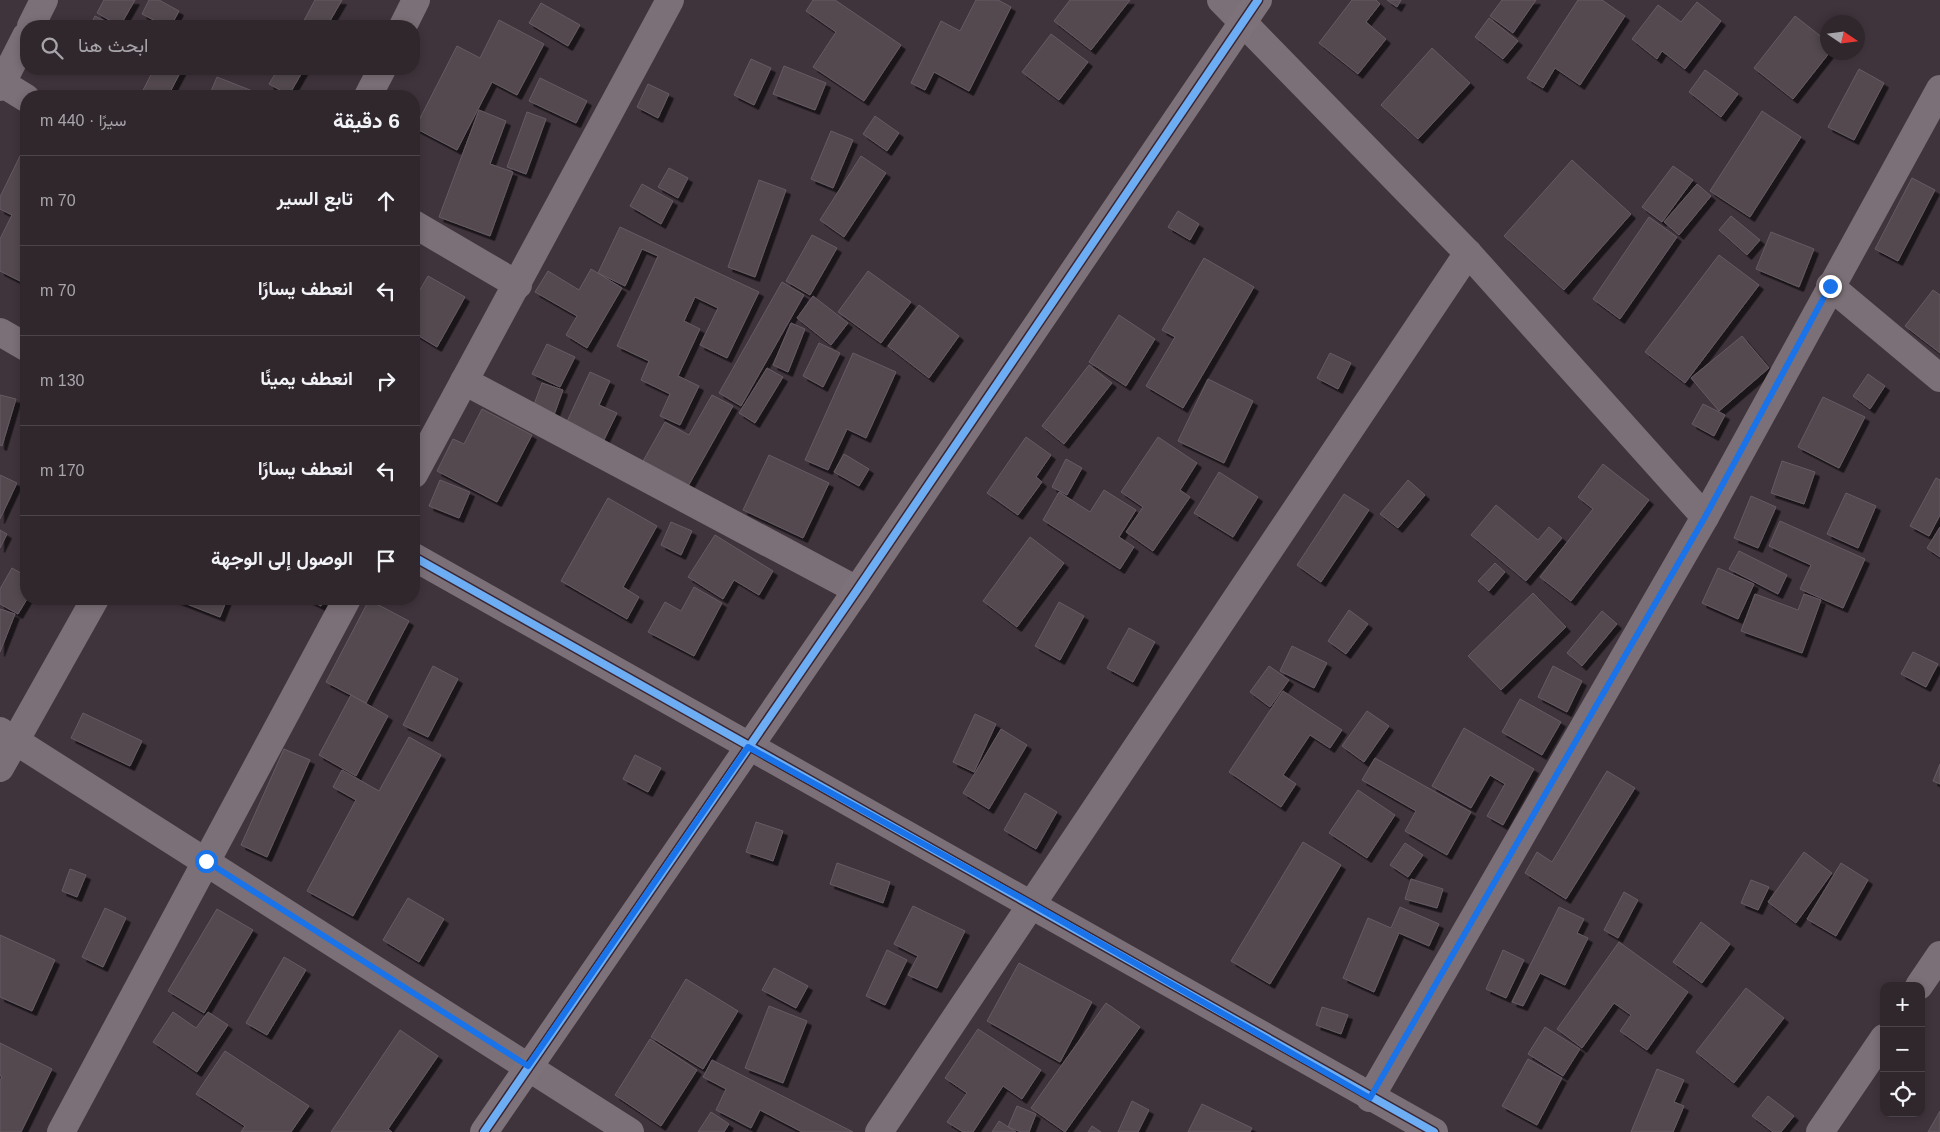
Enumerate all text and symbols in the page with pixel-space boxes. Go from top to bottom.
north arrow [1820,15,1865,60]
search box [20,20,420,75]
icon: search [38,34,66,62]
text: ابحث هنا [78,35,148,56]
text: 6 دقيقة [333,109,400,132]
text: سيرًا · 440 m [40,112,126,129]
icon: ahead [372,187,400,215]
text: تابع السير [277,188,353,209]
text: 70 m [40,192,76,209]
route end [1819,275,1842,298]
icon: left [372,277,400,305]
text: انعطف يسارًا [258,278,353,299]
text: 70 m [40,282,76,299]
icon: right [372,367,400,395]
text: انعطف يمينًا [260,368,353,389]
text: 130 m [40,372,84,389]
icon: left [372,457,400,485]
text: انعطف يسارًا [258,458,353,479]
text: 170 m [40,462,84,479]
icon: arrive [372,547,400,575]
text: الوصول إلى الوجهة [211,548,353,569]
route start [195,850,218,873]
map controls [1880,982,1925,1117]
button: + [1880,982,1925,1027]
button: − [1880,1027,1925,1072]
button: locate [1880,1072,1925,1117]

